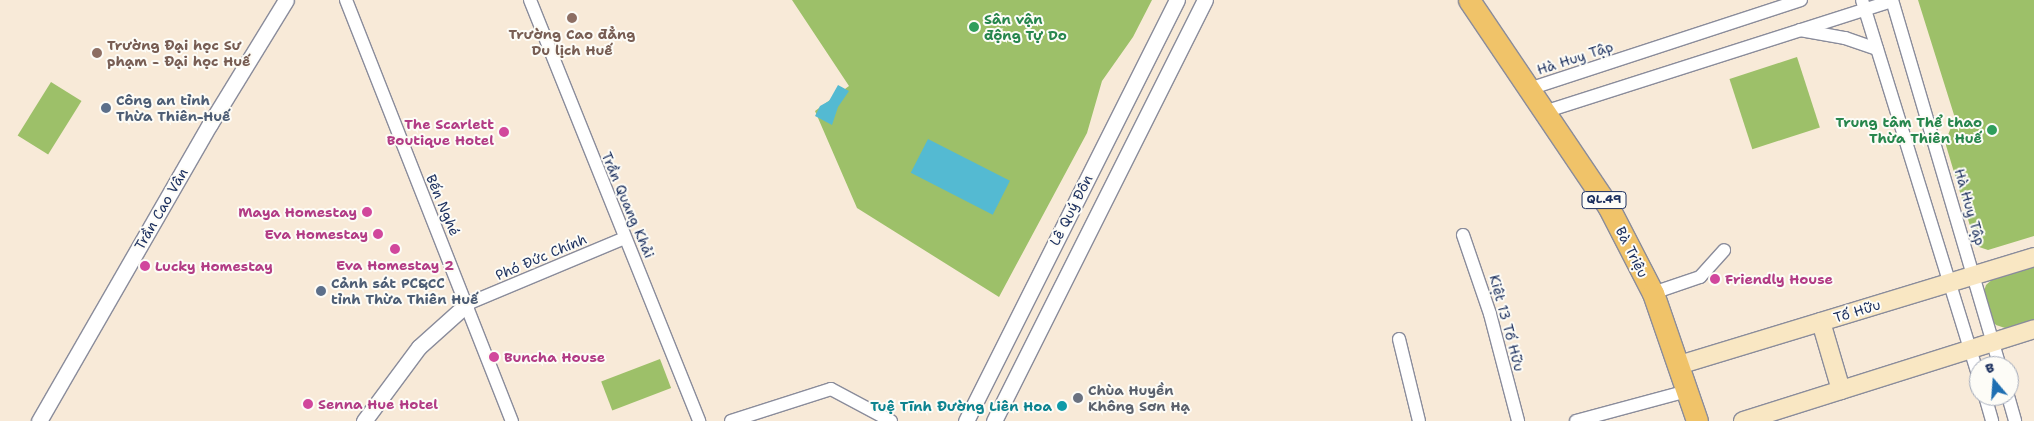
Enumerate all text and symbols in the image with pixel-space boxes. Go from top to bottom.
place label: Sân vận động Tự Do [984,11,1067,44]
marker: Trường Cao đẳng Du lịch Huế [566,12,578,24]
marker: Sân vận động Tự Do [968,21,980,33]
place label: Trường Cao đẳng Du lịch Huế [509,26,635,58]
place label: Trường Đại học Sư phạm - Đại học Huế [107,37,250,70]
street label: Hà Huy Tập [1535,38,1615,78]
marker: Trường Đại học Sư phạm - Đại học Huế [91,47,103,59]
place label: Công an tỉnh Thừa Thiên-Huế [116,92,230,124]
marker: Công an tỉnh Thừa Thiên-Huế [100,102,112,114]
place label: Trung tâm Thể thao Thừa Thiên Huế [1836,114,1982,146]
place label: The Scarlett Boutique Hotel [387,116,494,148]
marker: Trung tâm Thể thao Thừa Thiên Huế [1986,124,1998,136]
marker: The Scarlett Boutique Hotel [498,126,510,138]
street label: Trần Quang Khải [598,149,658,261]
street label: Trần Cao Vân [131,165,191,253]
street label: Hà Huy Tập [1951,167,1989,247]
street label: Bến Nghé [423,172,463,238]
street label: Lê Quý Đôn [1046,172,1096,248]
road number: QL.49 [1582,190,1626,210]
place label: Maya Homestay [238,204,357,220]
marker: Maya Homestay [361,206,373,218]
street label: Bà Triệu [1612,224,1652,280]
place label: Eva Homestay [265,226,368,242]
marker: Eva Homestay [372,228,384,240]
street label: Phó Đức Chính [493,230,589,284]
marker: Eva Homestay 2 [389,243,401,255]
place label: Eva Homestay 2 [336,257,454,273]
place label: Lucky Homestay [155,258,273,274]
marker: Lucky Homestay [139,260,151,272]
place label: Friendly House [1725,271,1833,287]
street label: Kiệt 13 Tố Hữu [1486,273,1528,373]
marker: Friendly House [1709,273,1721,285]
place label: Cảnh sát PC&CC tỉnh Thừa Thiên Huế [331,275,478,308]
marker: Cảnh sát PC&CC tỉnh Thừa Thiên Huế [315,285,327,297]
street label: Tố Hữu [1831,296,1883,326]
place label: Buncha House [504,349,605,365]
marker: Buncha House [488,351,500,363]
north arrow [1969,356,2019,406]
text: B [1983,358,1997,378]
place label: Chùa Huyền Không Sơn Hạ [1088,382,1190,414]
marker: Chùa Huyền Không Sơn Hạ [1072,392,1084,404]
place label: Senna Hue Hotel [318,396,438,412]
marker: Senna Hue Hotel [302,398,314,410]
place label: Tuệ Tĩnh Đường Liên Hoa [870,398,1052,414]
marker: Tuệ Tĩnh Đường Liên Hoa [1056,400,1068,412]

